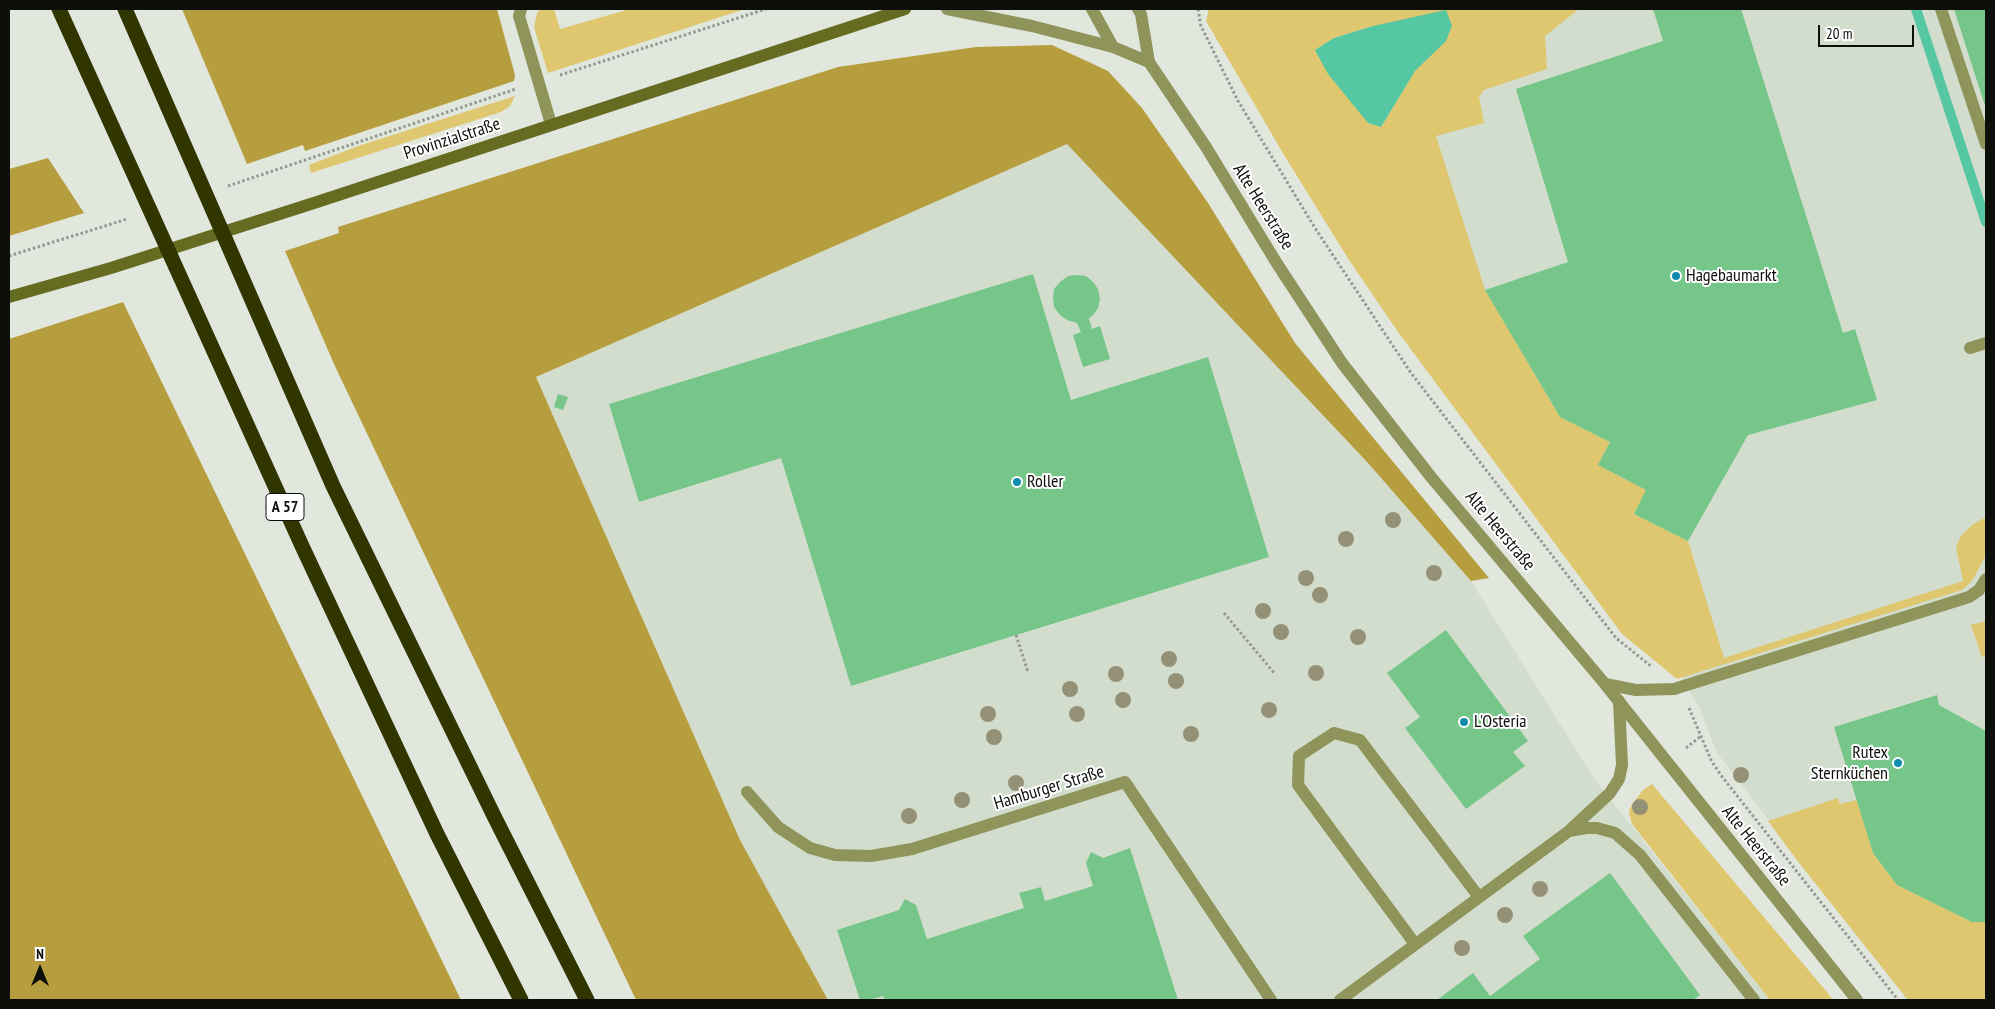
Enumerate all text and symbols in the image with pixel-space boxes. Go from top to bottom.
scale bar [1820,15,1916,47]
text: 20 m [1826,24,1852,43]
street label: Provinzialstraße [401,113,503,165]
street label: Alte Heerstraße [1228,160,1298,254]
place label: Hagebaumarkt [1686,265,1777,287]
marker: Hagebaumarkt [1670,270,1682,282]
place label: Roller [1027,471,1063,493]
marker: Roller [1011,476,1023,488]
street label: Alte Heerstraße [1460,487,1540,575]
road number: A 57 [266,494,304,520]
place label: L'Osteria [1474,711,1527,733]
marker: L'Osteria [1458,716,1470,728]
place label: Rutex Sternküchen [1811,742,1888,784]
marker: Rutex Sternküchen [1892,757,1904,769]
street label: Hamburger Straße [991,761,1107,815]
street label: Alte Heerstraße [1717,801,1795,891]
north arrow [15,944,65,994]
text: N [36,945,44,963]

